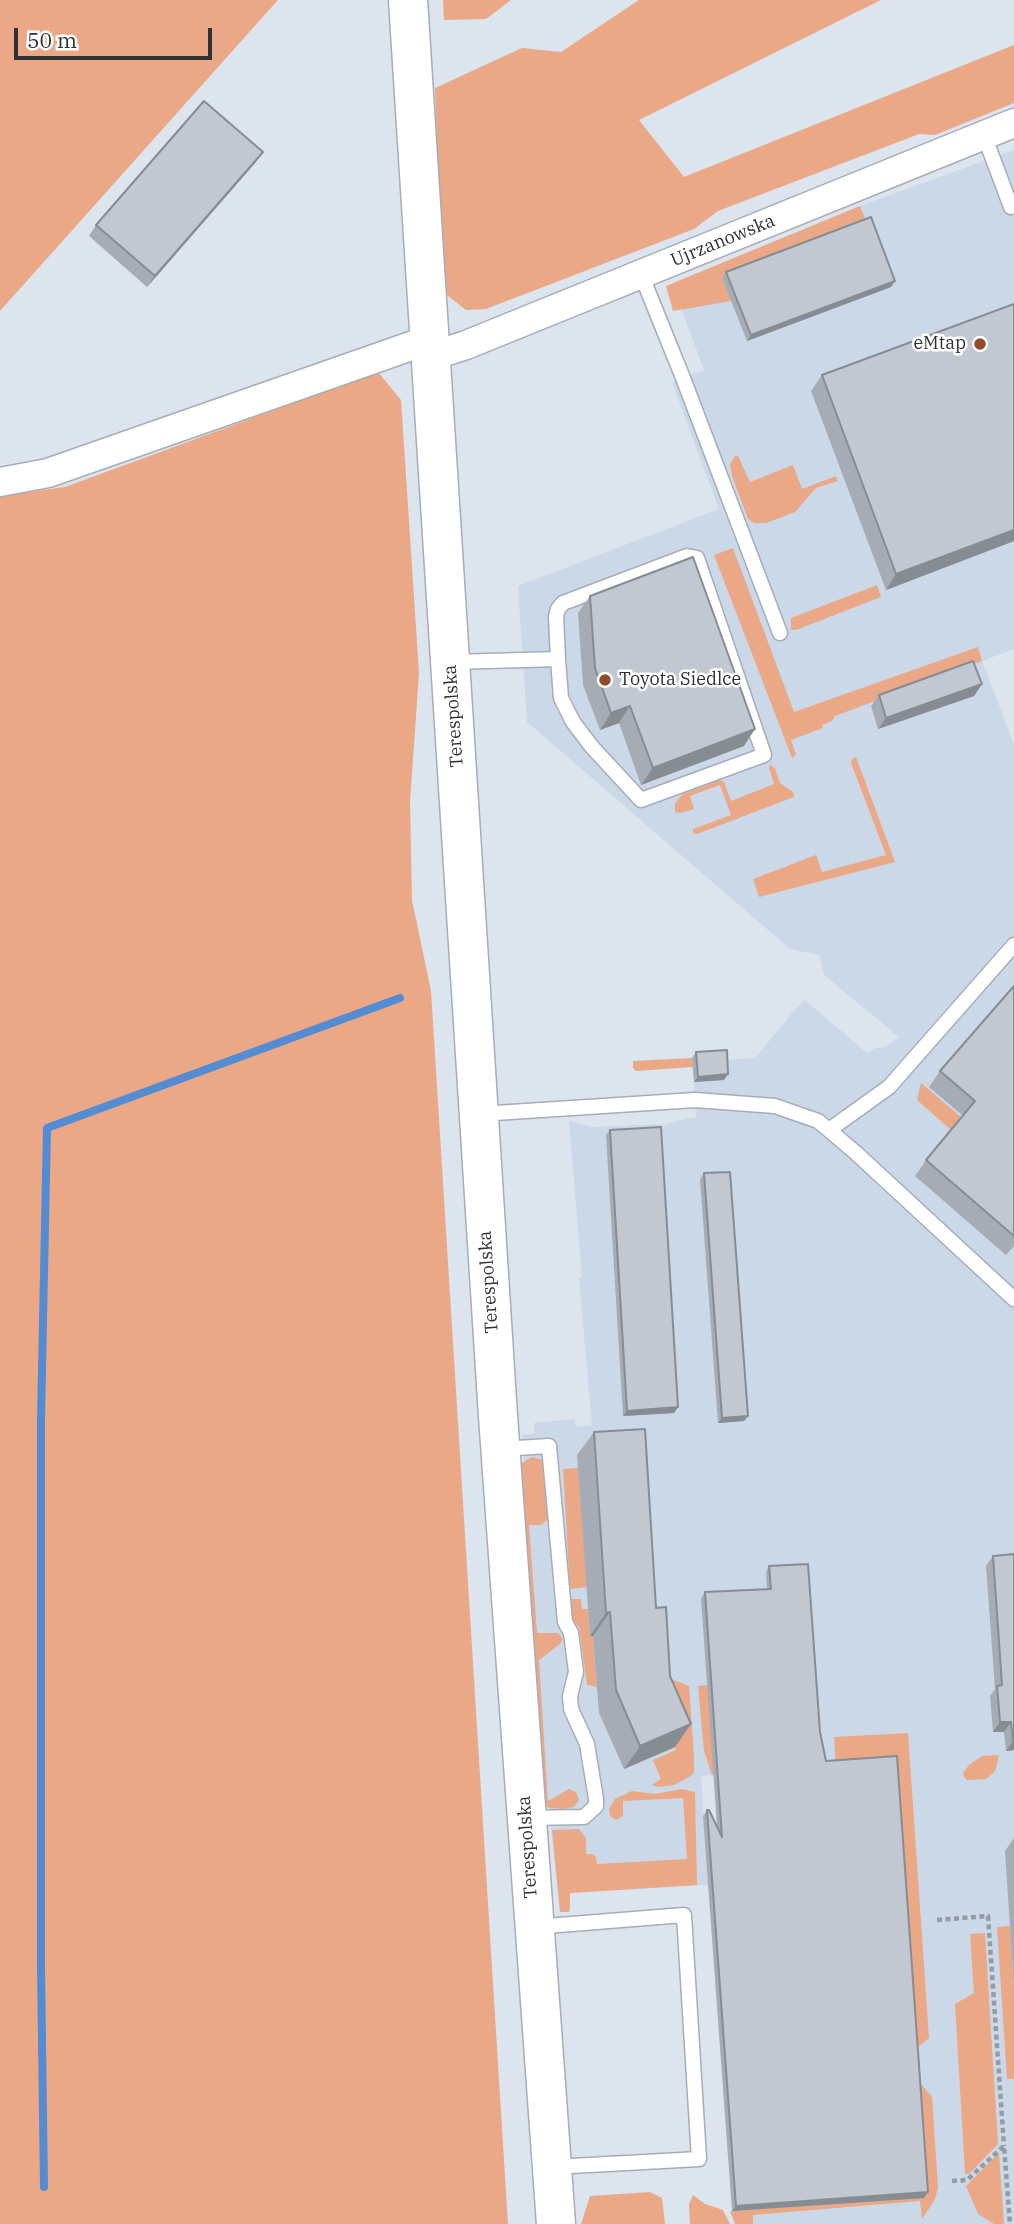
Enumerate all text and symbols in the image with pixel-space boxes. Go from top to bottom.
scale bar [18,14,215,58]
text: 50 m [27,26,77,54]
street label: Ujrzanowska [668,210,778,272]
place label: eMtap [913,333,966,355]
marker: eMtap [972,336,988,352]
street label: Terespolska [440,664,468,768]
place label: Toyota Siedlce [619,669,741,691]
marker: Toyota Siedlce [597,672,613,688]
street label: Terespolska [475,1230,503,1334]
street label: Terespolska [514,1795,542,1899]

